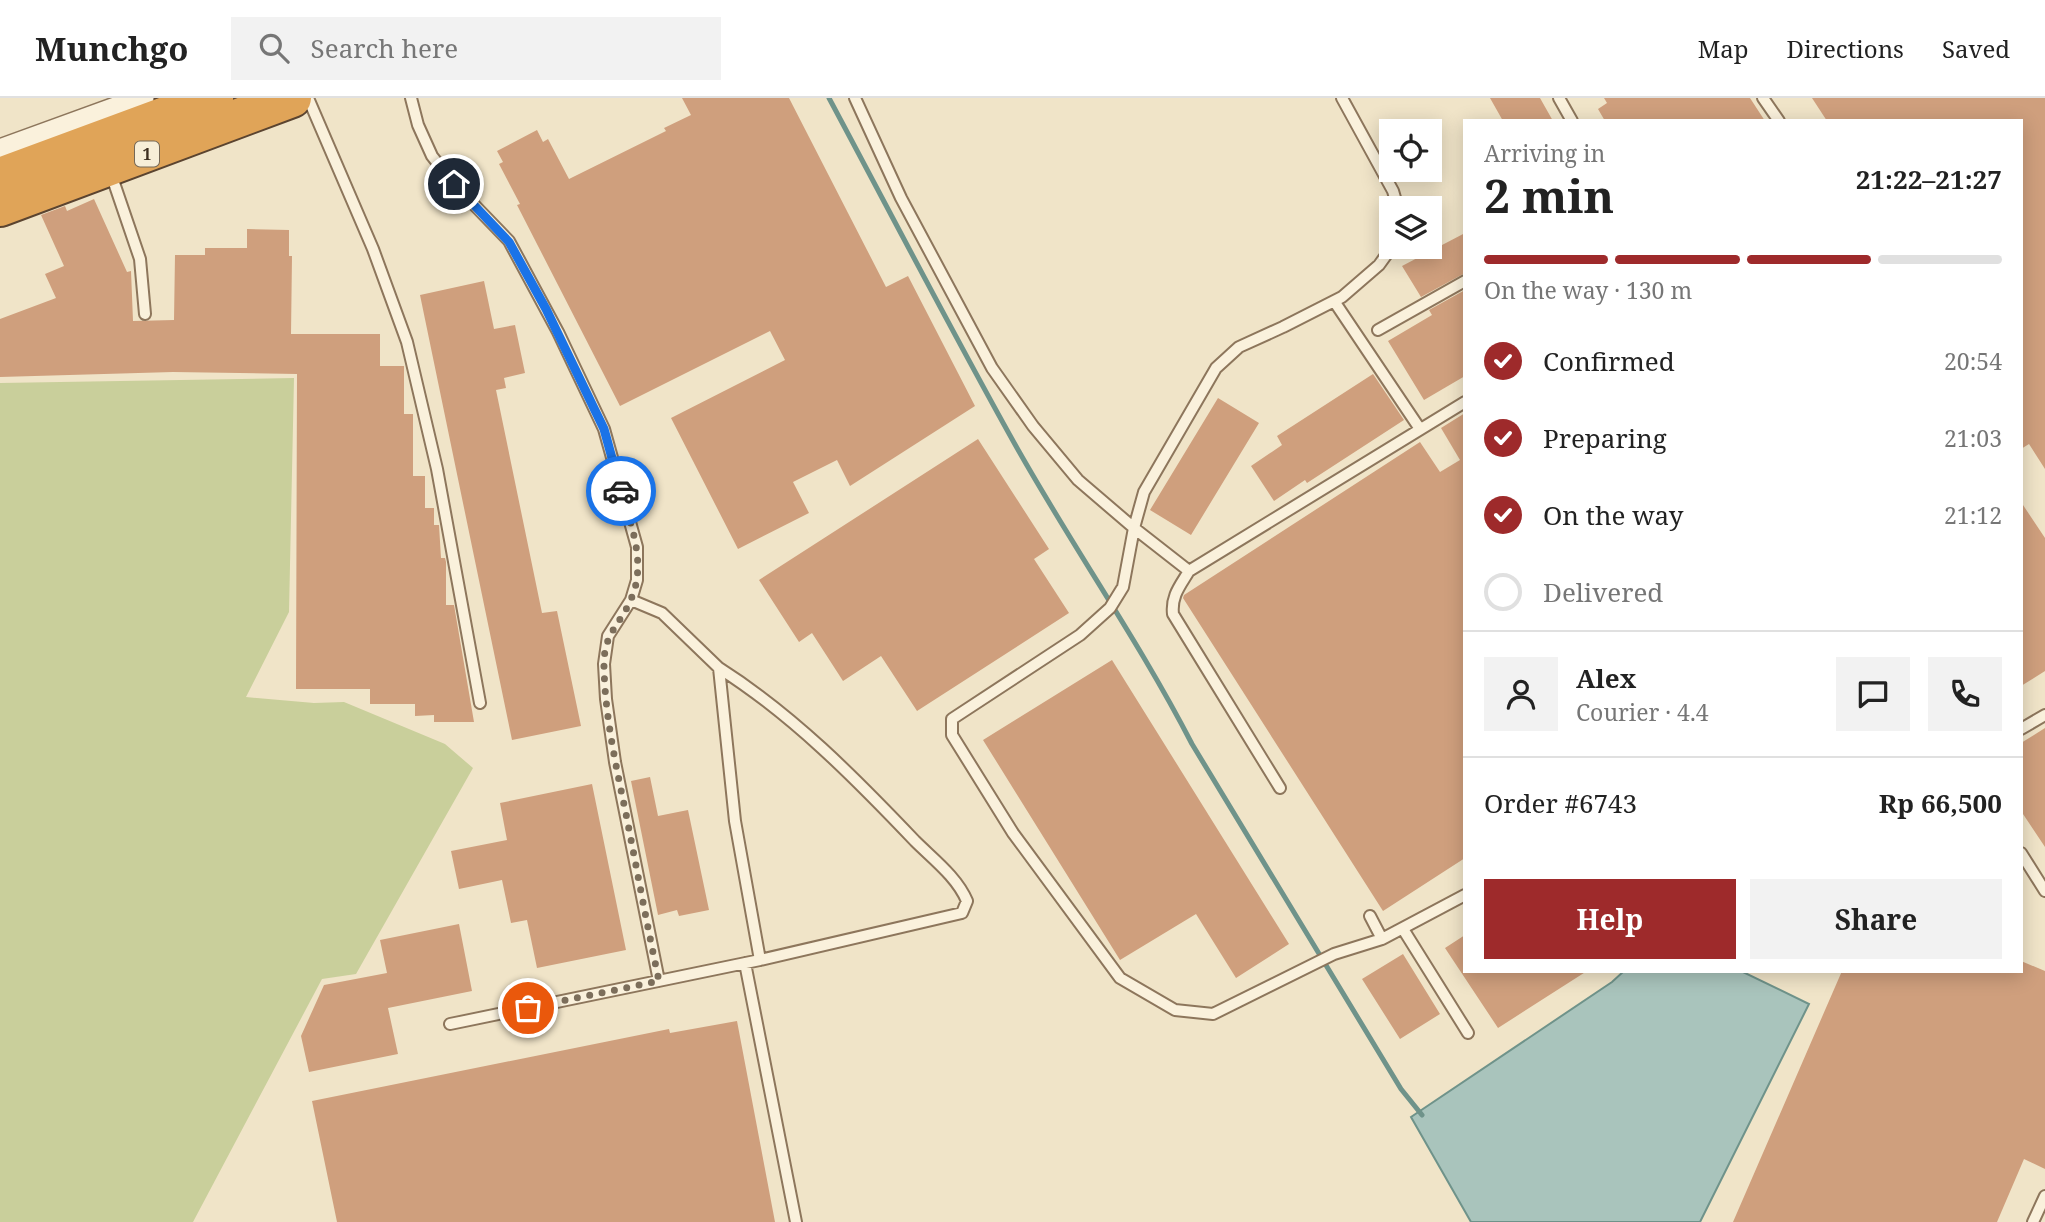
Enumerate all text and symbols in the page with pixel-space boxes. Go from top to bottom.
search box [231,17,721,80]
text: Munchgo [35,26,189,71]
icon: search [255,29,293,67]
text: Search here [311,30,458,66]
text: Map [1698,32,1749,65]
text: Directions [1787,32,1904,65]
text: Saved [1942,32,2010,65]
map controls [1379,119,1442,259]
button: locate [1379,119,1442,182]
text: Arriving in [1484,137,1605,169]
road number: 1 [135,142,159,166]
pin [424,154,484,214]
text: 21:22–21:27 [1856,161,2002,197]
text: 2 min [1484,164,1614,226]
icon: home [435,165,473,203]
button: layers [1379,196,1442,259]
text: On the way · 130 m [1484,274,1692,306]
icon: check [1484,342,1522,380]
text: Confirmed [1543,343,1675,379]
text: 20:54 [1944,345,2002,377]
icon: check [1484,419,1522,457]
text: Preparing [1543,420,1667,456]
text: 21:03 [1944,422,2002,454]
courier [586,456,656,526]
icon: car [602,472,640,510]
icon: check [1484,496,1522,534]
text: On the way [1543,497,1683,533]
text: 21:12 [1944,499,2002,531]
text: Delivered [1543,574,1663,610]
button: person [1484,657,1558,731]
button: chat [1836,657,1910,731]
button: phone [1928,657,2002,731]
text: Alex [1576,660,1636,696]
text: Courier · 4.4 [1576,696,1709,728]
text: Order #6743 [1484,785,1637,821]
text: Rp 66,500 [1879,785,2002,821]
button: Help [1484,879,1736,959]
button: Share [1750,879,2002,959]
pin [498,978,558,1038]
icon: bag [509,989,547,1027]

